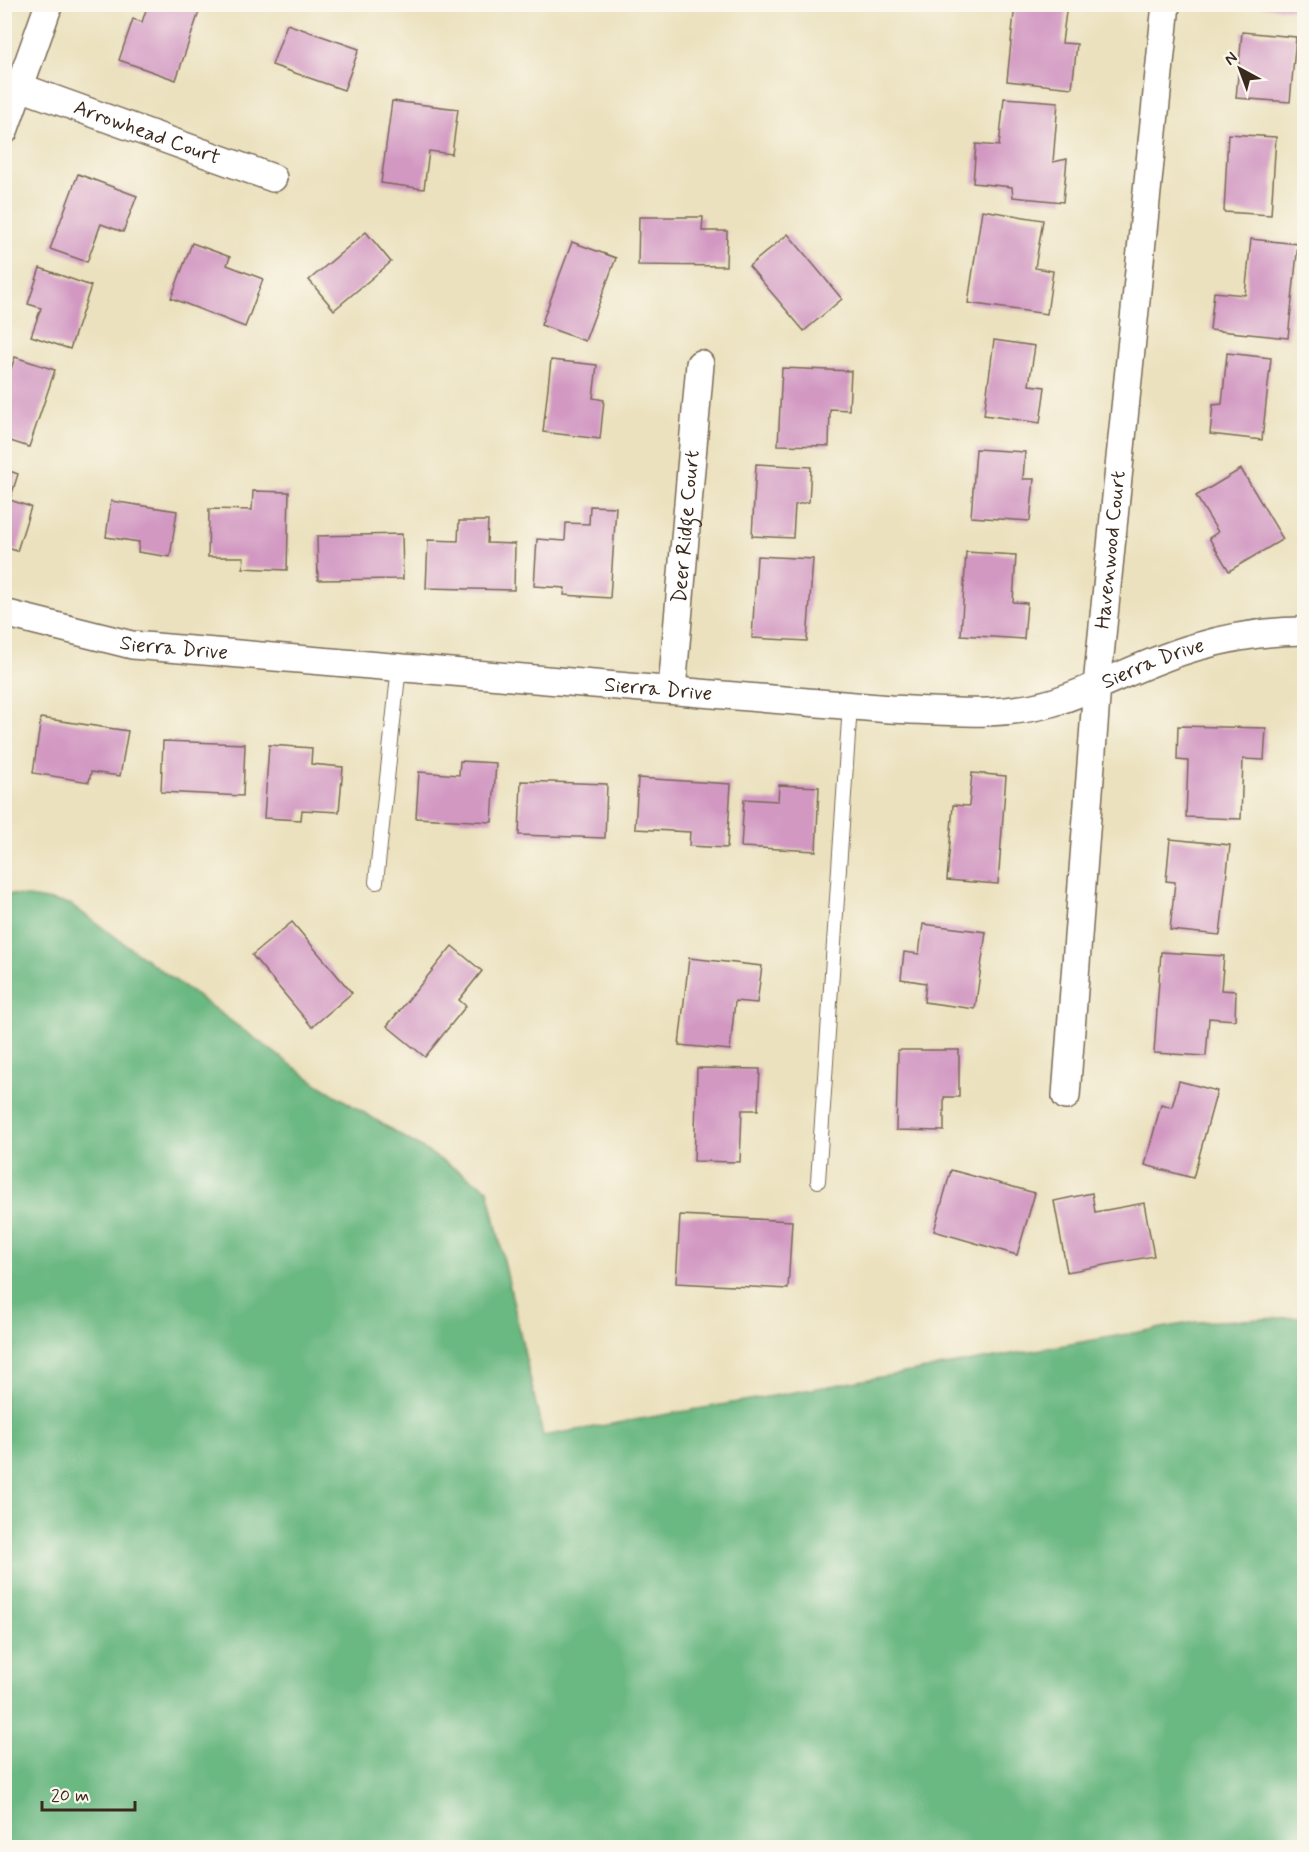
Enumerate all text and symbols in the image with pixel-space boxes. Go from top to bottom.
north arrow [1210,39,1270,99]
text: N [1220,47,1242,70]
street label: Arrowhead Court [70,93,224,172]
street label: Deer Ridge Court [666,449,707,604]
street label: Havenwood Court [1089,469,1133,630]
street label: Sierra Drive [117,628,229,667]
street label: Sierra Drive [1097,631,1208,696]
street label: Sierra Drive [603,671,713,708]
scale bar [42,1774,135,1812]
text: 20 m [51,1784,89,1808]

